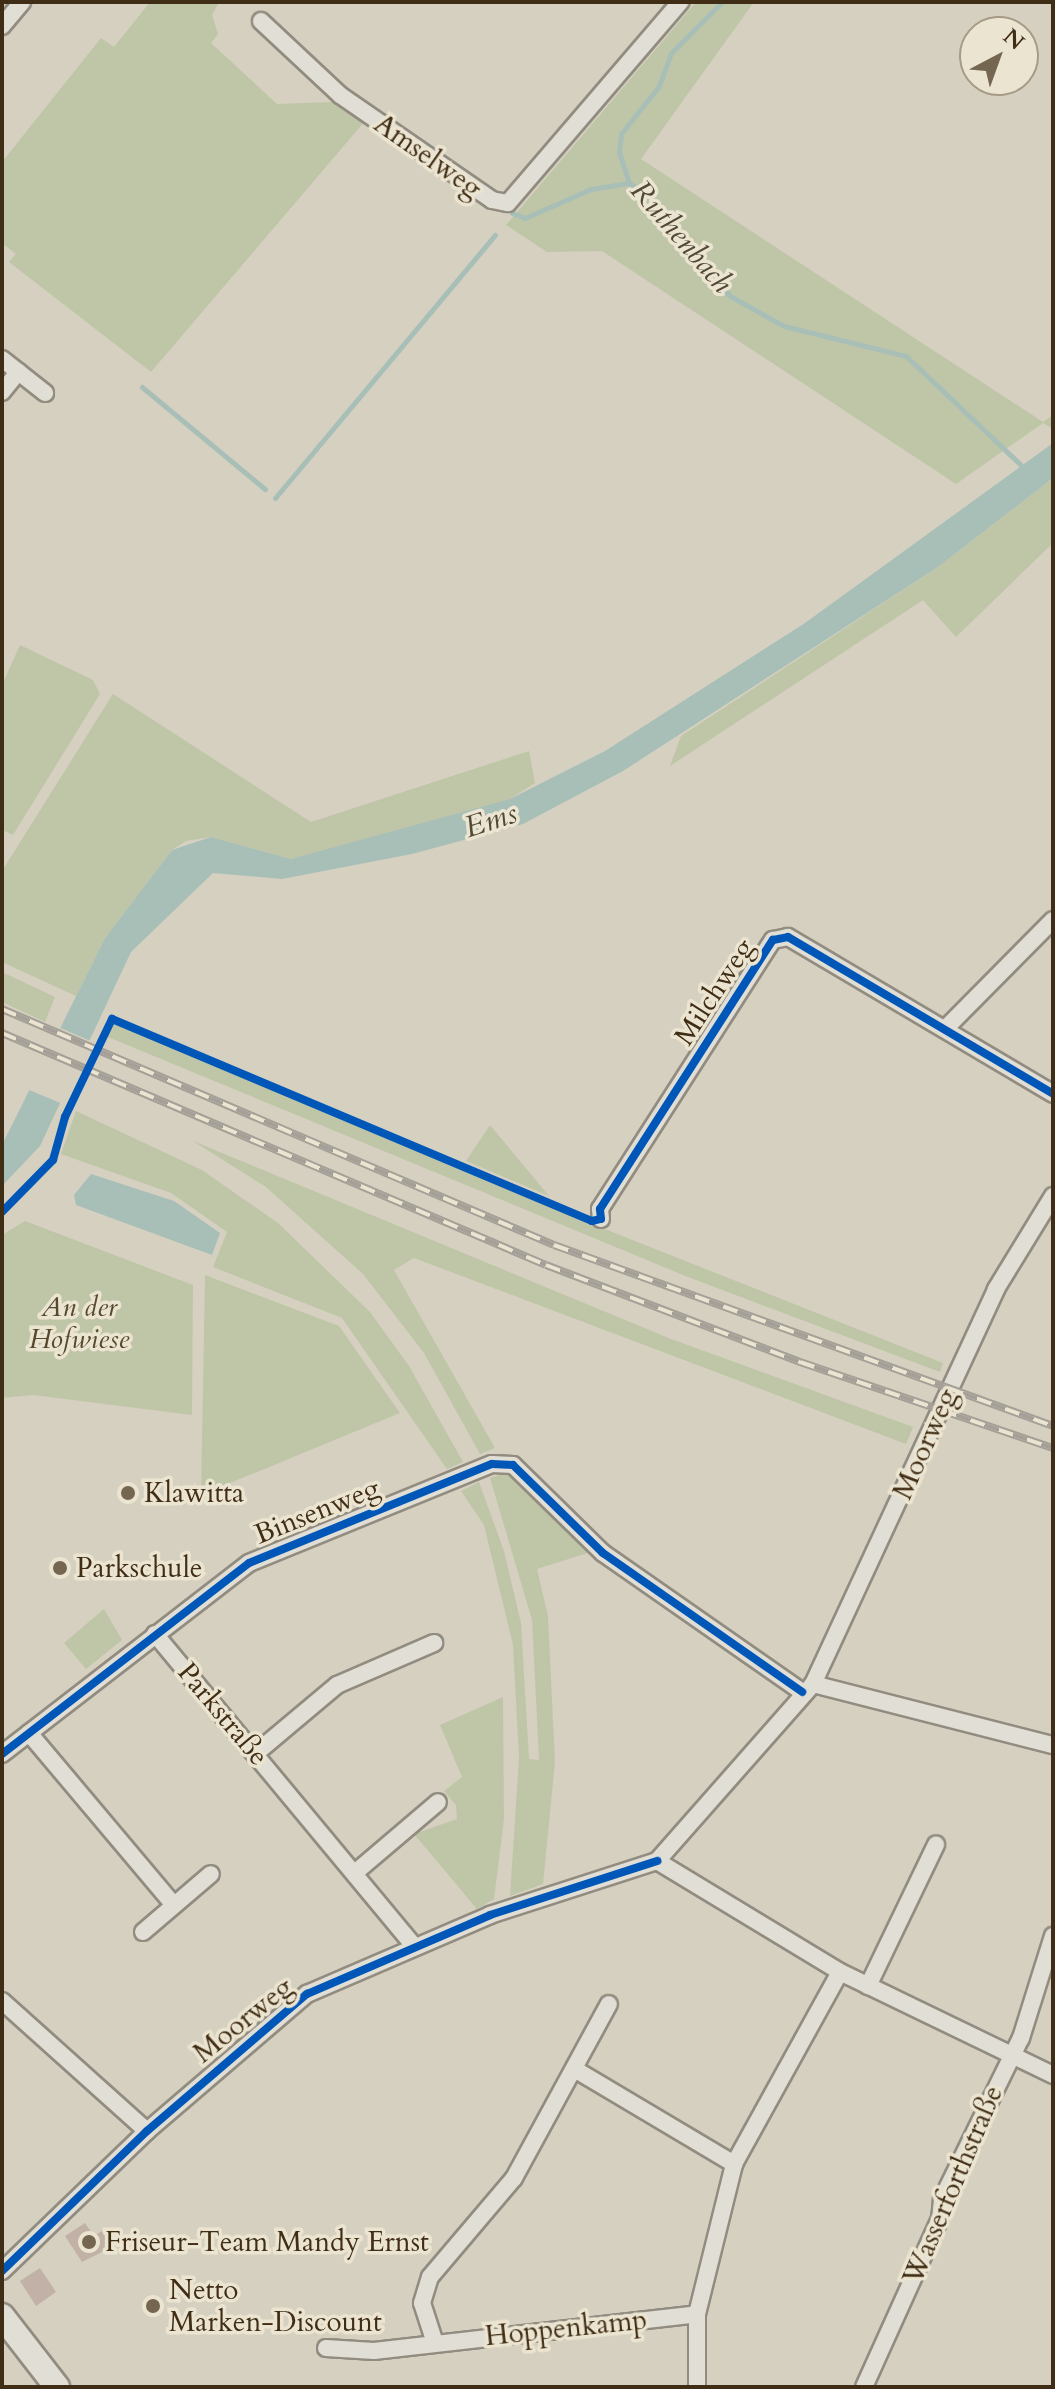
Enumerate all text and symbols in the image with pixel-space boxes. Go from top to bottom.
north arrow [959,16,1039,96]
text: N [996,22,1030,57]
street label: Amselweg [368,107,488,205]
water label: Ruthenbach [622,173,740,301]
water label: Ems [460,796,522,846]
street label: Milchweg [667,932,761,1052]
park label: An der Hofwiese [29,1290,129,1356]
street label: Moorweg [886,1383,964,1505]
street label: Binsenweg [250,1471,384,1551]
place label: Klawitta [144,1476,244,1510]
marker: Klawitta [119,1484,137,1502]
place label: Parkschule [76,1551,203,1585]
marker: Parkschule [51,1559,69,1577]
street label: Parkstraße [170,1656,276,1772]
street label: Moorweg [187,1970,299,2070]
street label: Wasserforthstraße [896,2081,1010,2289]
place label: Friseur-Team Mandy Ernst [105,2225,429,2259]
marker: Friseur-Team Mandy Ernst [80,2233,98,2251]
place label: Netto Marken-Discount [169,2273,382,2339]
marker: Netto Marken-Discount [144,2297,162,2315]
street label: Hoppenkamp [483,2303,649,2353]

